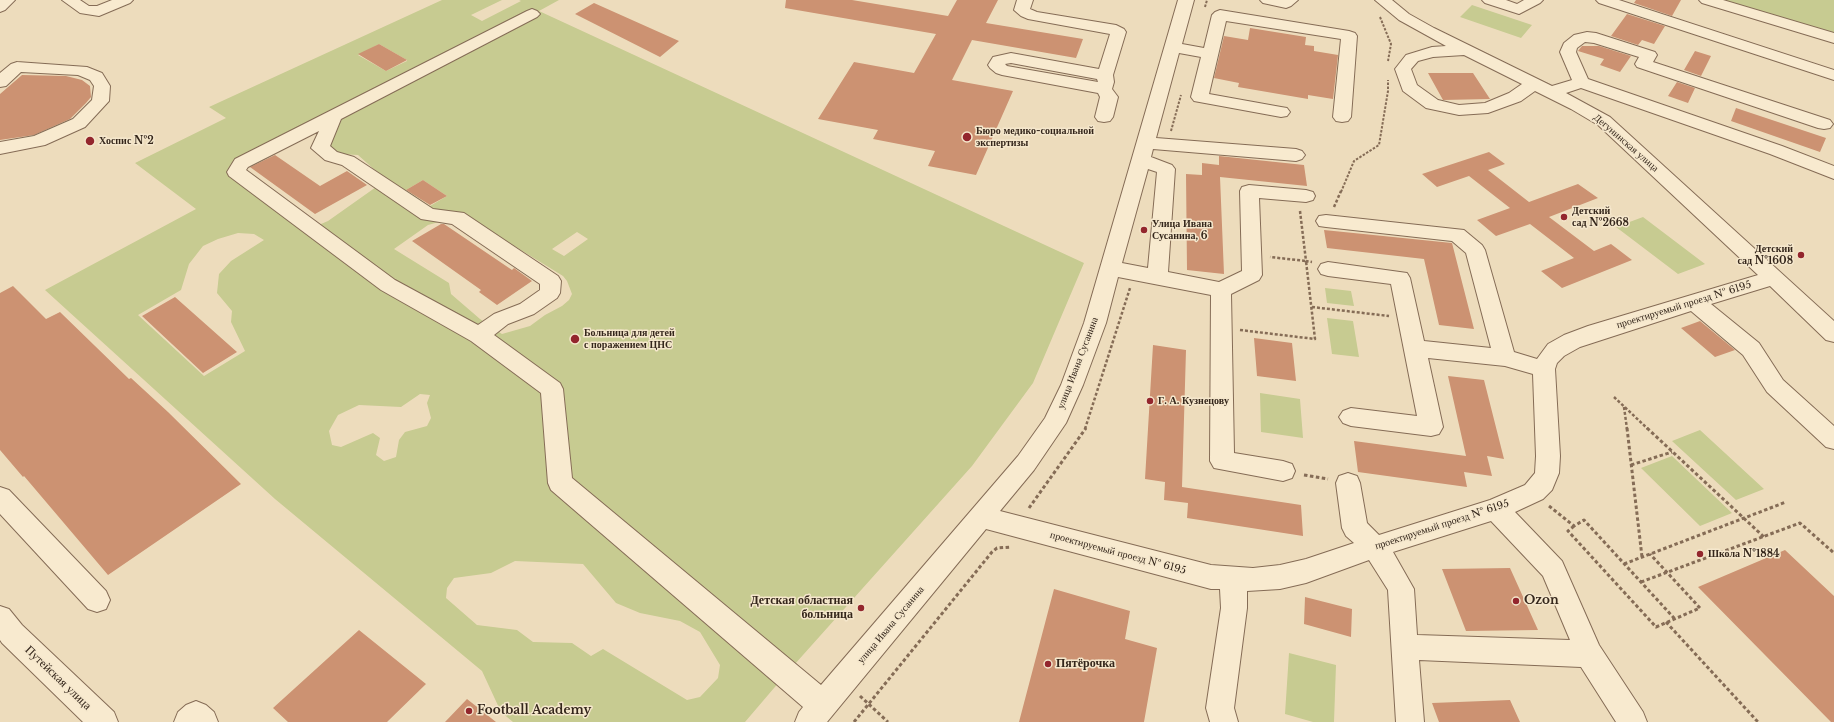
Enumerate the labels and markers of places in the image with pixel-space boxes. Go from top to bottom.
place label: Бюро медико-социальной экспертизы [976,125,1094,148]
marker: Бюро медико-социальной экспертизы [961,131,973,143]
marker: Хоспис №2 [84,135,96,147]
place label: Хоспис №2 [99,135,154,147]
place label: Детский сад №2668 [1572,205,1629,228]
marker: Детский сад №2668 [1559,212,1569,222]
place label: Улица Ивана Сусанина, 6 [1152,218,1212,242]
marker: Улица Ивана Сусанина, 6 [1139,225,1149,235]
place label: Детский сад №1608 [1737,243,1793,266]
marker: Детский сад №1608 [1796,250,1806,260]
place label: Больница для детей с поражением ЦНС [584,327,675,350]
marker: Больница для детей с поражением ЦНС [569,333,581,345]
place label: Г. А. Кузнецову [1158,395,1229,407]
marker: Г. А. Кузнецову [1145,396,1155,406]
place label: Школа №1884 [1708,548,1780,560]
marker: Школа №1884 [1695,549,1705,559]
place label: Детская областная больница [750,594,853,622]
place label: Ozon [1524,594,1559,608]
marker: Ozon [1511,596,1521,606]
marker: Детская областная больница [856,603,866,613]
place label: Пятёрочка [1056,657,1115,671]
marker: Пятёрочка [1043,659,1053,669]
place label: Football Academy [477,704,591,718]
marker: Football Academy [464,706,474,716]

